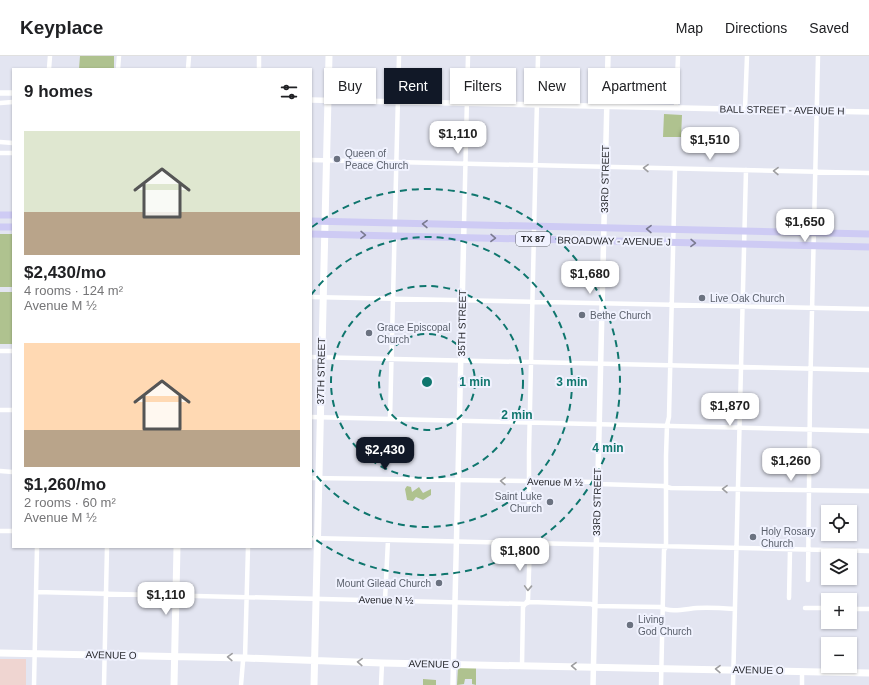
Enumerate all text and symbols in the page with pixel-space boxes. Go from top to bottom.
text: Keyplace [20,17,103,38]
text: Map [676,20,703,36]
text: Directions [725,20,787,36]
text: Saved [809,20,849,36]
chip: Buy [324,68,376,104]
chip: Rent [384,68,442,104]
chip: Filters [450,68,516,104]
chip: New [524,68,580,104]
chip: Apartment [588,68,680,104]
icon: filters [278,81,300,103]
text: 9 homes [24,82,93,101]
street label: BALL STREET - AVENUE H [719,103,845,117]
pin: $1,110 [425,121,491,155]
text: $1,110 [438,126,478,141]
pin: $1,510 [677,127,743,161]
text: $1,510 [690,132,730,147]
street label: 33RD STREET [599,145,611,213]
place label: Queen of Peace Church [345,148,408,171]
marker: Queen of Peace Church [332,154,342,164]
icon: home [126,157,198,229]
one-way arrow [643,164,649,172]
one-way arrow [773,167,779,175]
pin: $1,650 [772,209,838,243]
text: $1,650 [785,214,825,229]
one-way arrow [422,220,428,228]
one-way arrow [646,225,652,234]
one-way arrow [360,231,366,239]
road number: TX 87 [516,232,550,246]
one-way arrow [490,234,496,242]
street label: BROADWAY - AVENUE J [557,235,671,247]
one-way arrow [690,239,696,247]
pin: $1,680 [557,261,623,295]
text: $2,430/mo [24,263,106,282]
text: $1,680 [570,266,610,281]
text: 4 rooms · 124 m² [24,283,123,298]
street label: 35TH STREET [456,290,468,356]
marker: Live Oak Church [697,293,707,303]
place label: Live Oak Church [710,293,784,304]
text: Avenue M ½ [24,298,97,313]
marker: Bethe Church [577,310,587,320]
place label: Bethe Church [590,310,651,321]
place label: Grace Episcopal Church [377,322,450,345]
marker: Grace Episcopal Church [364,328,374,338]
street label: 37TH STREET [315,338,327,404]
icon: home [126,369,198,441]
centre of rings [420,375,434,389]
text: 1 min [459,375,491,389]
text: 3 min [556,375,588,389]
pin: $1,870 [697,393,763,427]
text: $1,870 [710,398,750,413]
text: 2 min [501,408,533,422]
pin: $2,430 [352,437,418,471]
text: 4 min [592,441,624,455]
text: $2,430 [365,442,405,457]
pin: $1,260 [758,448,824,482]
text: $1,260 [771,453,811,468]
street label: 33RD STREET [591,468,603,536]
text: $1,260/mo [24,475,106,494]
one-way arrow [500,476,506,485]
street label: Avenue M ½ [527,476,584,488]
one-way arrow [722,485,728,493]
place label: Saint Luke Church [495,491,542,514]
text: 2 rooms · 60 m² [24,495,116,510]
marker: Saint Luke Church [545,497,555,507]
map controls [821,505,857,673]
button: locate [821,505,857,541]
text: Avenue M ½ [24,510,97,525]
place label: Holy Rosary Church [761,526,815,549]
marker: Holy Rosary Church [748,532,758,542]
pin: $1,800 [487,538,553,572]
text: $1,800 [500,543,540,558]
button: layers [821,549,857,585]
place label: Mount Gilead Church [337,578,431,589]
marker: Mount Gilead Church [434,578,444,588]
pin: $1,110 [133,582,199,616]
one-way arrow [524,585,532,591]
text: $1,110 [146,587,186,602]
button: + [821,593,857,629]
street label: Avenue N ½ [358,594,414,606]
place label: Living God Church [638,614,692,637]
marker: Living God Church [625,620,635,630]
button: − [821,637,857,673]
street label: AVENUE O [85,649,137,661]
one-way arrow [227,653,233,661]
one-way arrow [357,658,363,666]
street label: AVENUE O [408,658,460,670]
one-way arrow [571,662,577,670]
street label: AVENUE O [732,664,784,676]
one-way arrow [715,665,721,674]

